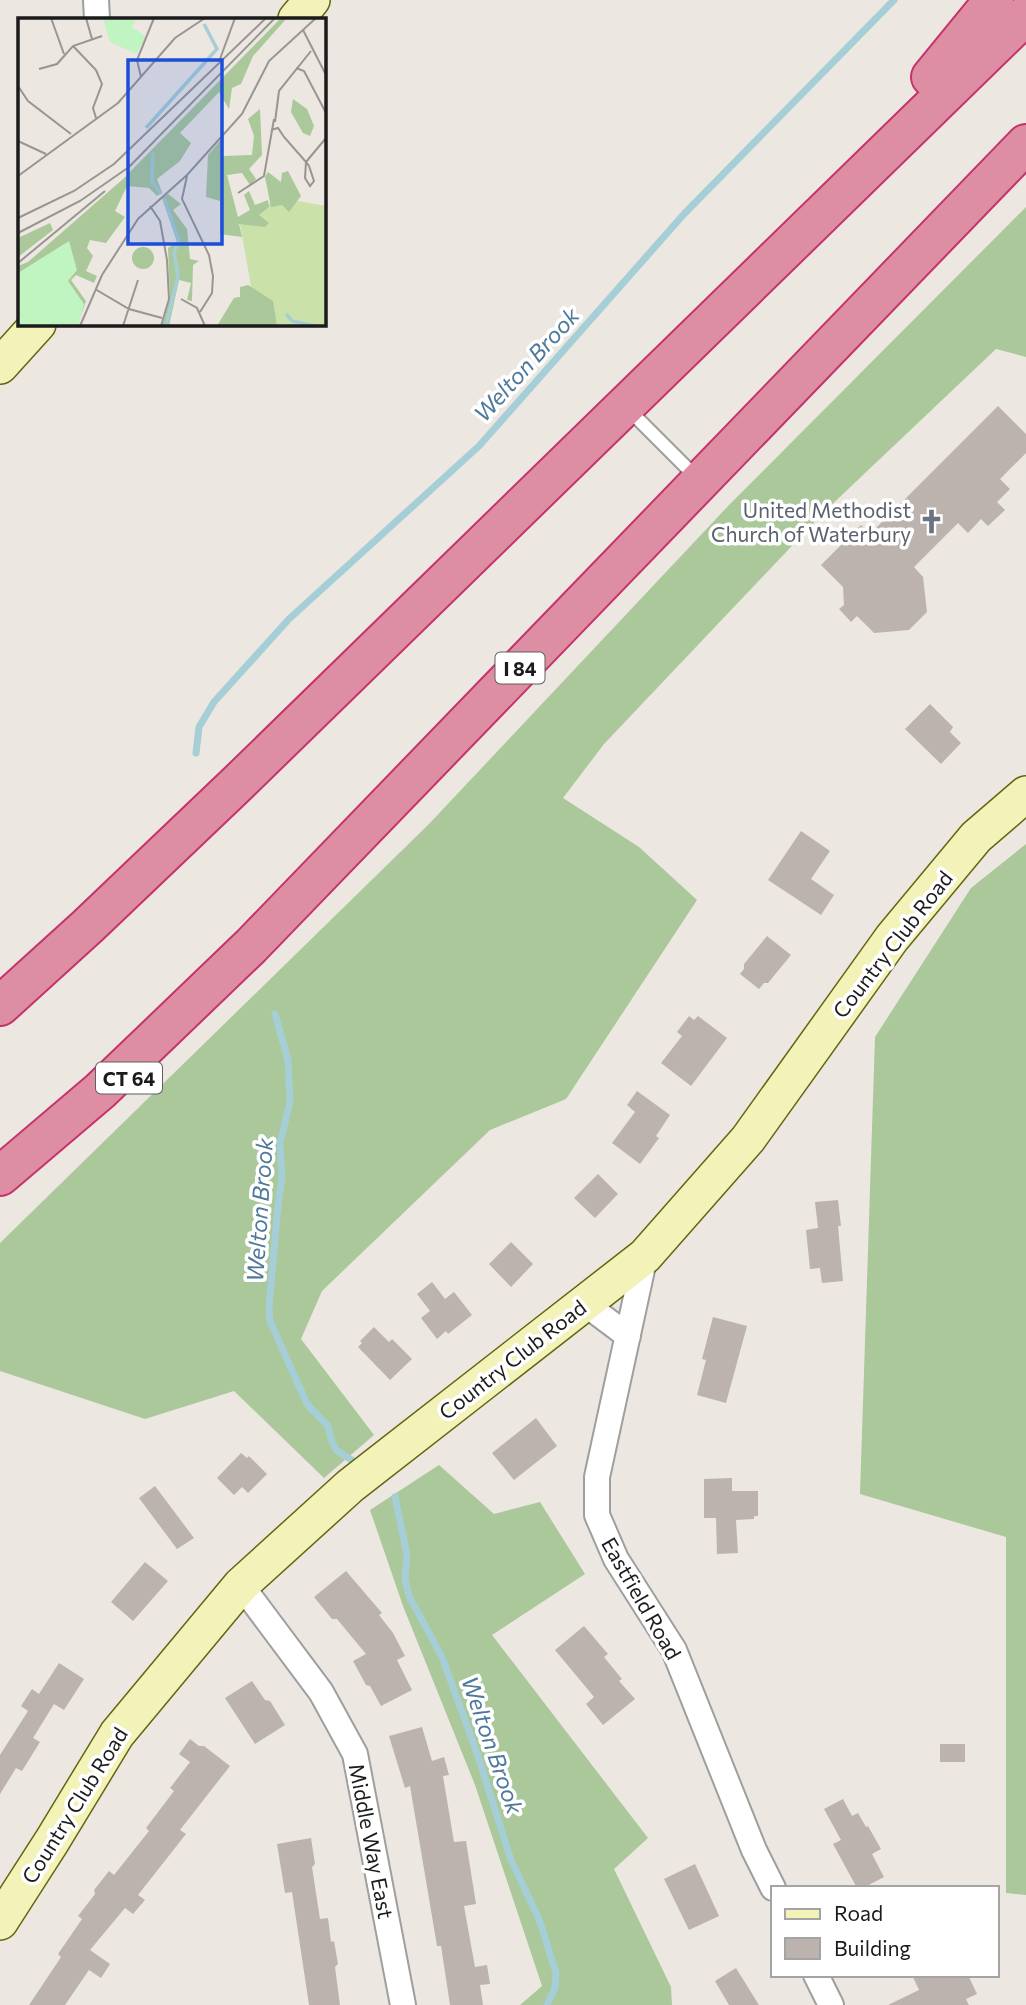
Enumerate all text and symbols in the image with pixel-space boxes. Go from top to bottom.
inset map [18,18,326,326]
water label: Welton Brook [467,301,585,427]
place label: United Methodist Church of Waterbury [711,497,911,546]
church icon: United Methodist Church of Waterbury [917,507,945,535]
road number: I 84 [496,652,544,684]
street label: Country Club Road [827,866,957,1022]
road number: CT 64 [96,1062,162,1094]
water label: Welton Brook [240,1137,278,1283]
street label: Country Club Road [434,1294,590,1424]
street label: Eastfield Road [597,1532,687,1664]
water label: Welton Brook [456,1672,530,1818]
street label: Country Club Road [16,1722,132,1888]
street label: Middle Way East [345,1761,399,1921]
legend [771,1886,998,1977]
text: Road [834,1900,883,1925]
text: Building [834,1935,911,1960]

